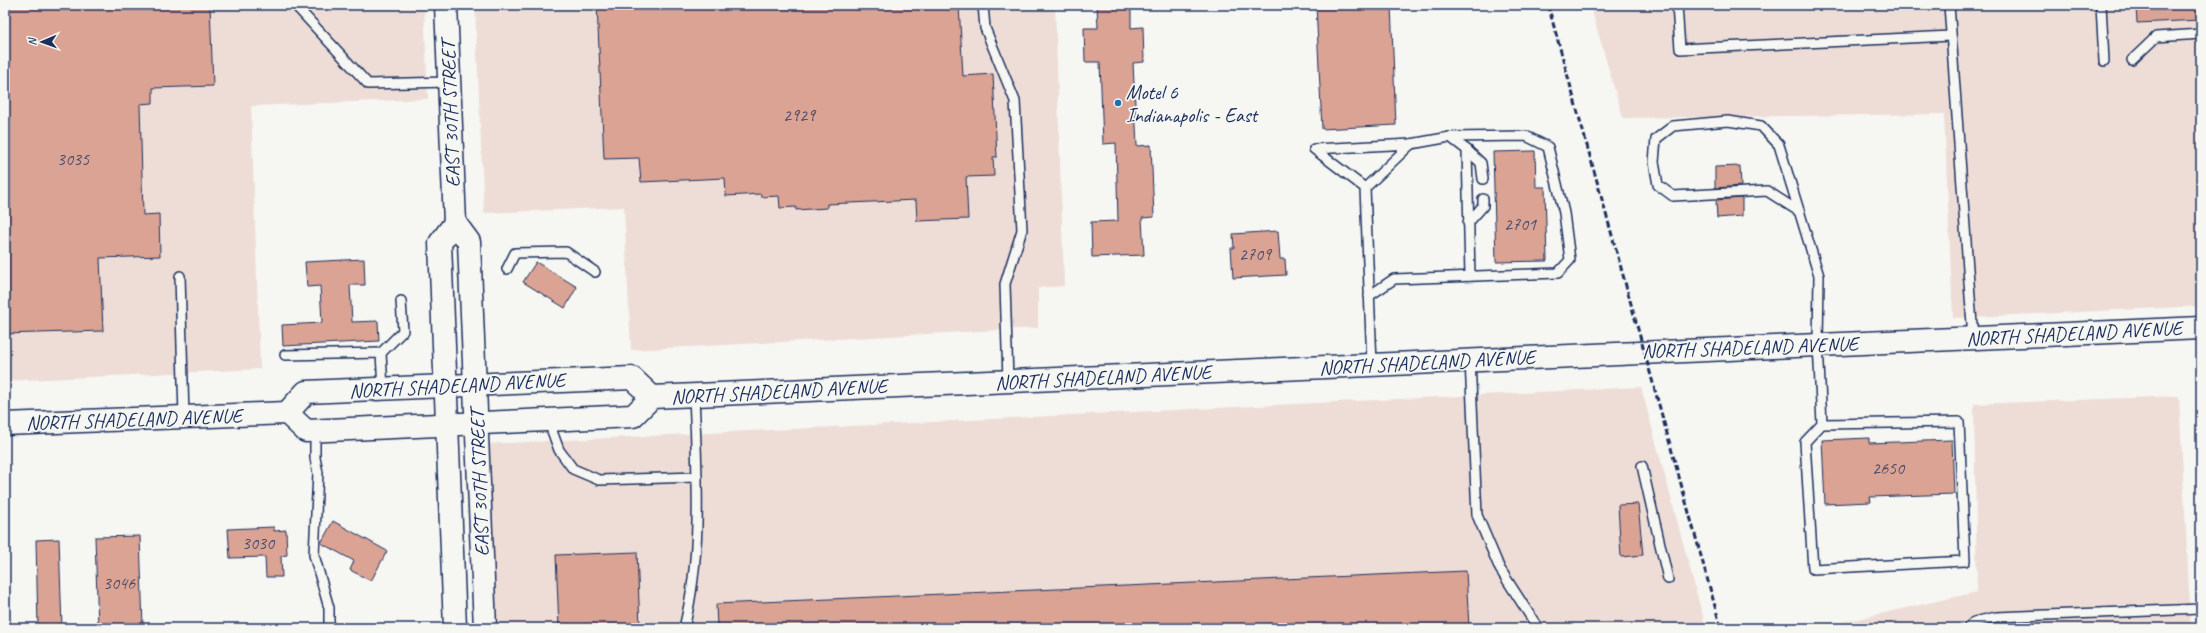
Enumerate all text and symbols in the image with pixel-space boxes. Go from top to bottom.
north arrow [22,22,62,62]
street label: EAST 30TH STREET [435,35,466,188]
text: N [25,37,39,46]
place label: Motel 6 Indianapolis - East [1126,80,1260,128]
marker: Motel 6 Indianapolis - East [1113,98,1123,108]
house number: 2929 [783,104,817,126]
house number: 3035 [57,148,90,170]
house number: 2701 [1504,213,1537,235]
house number: 2709 [1239,243,1273,265]
street label: NORTH SHADELAND AVENUE [1965,315,2185,352]
street label: NORTH SHADELAND AVENUE [1642,331,1861,364]
street label: NORTH SHADELAND AVENUE [1318,344,1538,381]
street label: NORTH SHADELAND AVENUE [994,359,1214,396]
street label: NORTH SHADELAND AVENUE [348,367,568,404]
street label: NORTH SHADELAND AVENUE [670,373,890,410]
street label: NORTH SHADELAND AVENUE [26,403,245,436]
street label: EAST 30TH STREET [464,404,495,557]
house number: 2650 [1872,457,1906,479]
house number: 3030 [242,532,276,554]
house number: 3046 [103,572,136,594]

